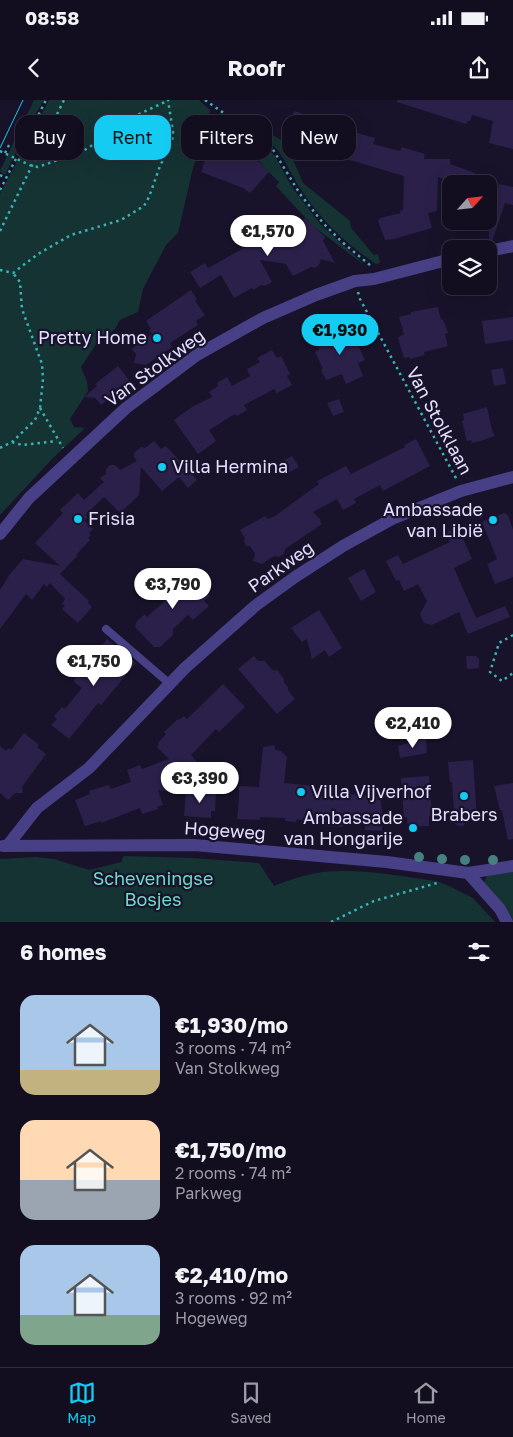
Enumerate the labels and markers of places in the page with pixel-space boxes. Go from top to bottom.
pin: €1,570 [227,214,309,257]
pin: €1,930 [299,314,381,356]
place label: Pretty Home [38,326,147,348]
marker: Pretty Home [151,332,163,344]
place label: Villa Hermina [172,455,288,477]
marker: Villa Hermina [156,461,168,473]
place label: Ambassade van Libië [383,498,483,541]
place label: Frisia [88,507,135,529]
marker: Frisia [72,513,84,525]
marker: Ambassade van Libië [487,514,499,526]
pin: €3,790 [132,568,214,610]
pin: €1,750 [53,644,135,687]
pin: €2,410 [372,706,454,749]
pin: €3,390 [159,762,241,804]
place label: Villa Vijverhof [311,780,432,802]
marker: Villa Vijverhof [295,786,307,798]
marker: Brabers [458,790,470,802]
place label: Brabers [430,803,498,825]
place label: Ambassade van Hongarije [284,806,403,849]
marker: Ambassade van Hongarije [407,822,419,834]

